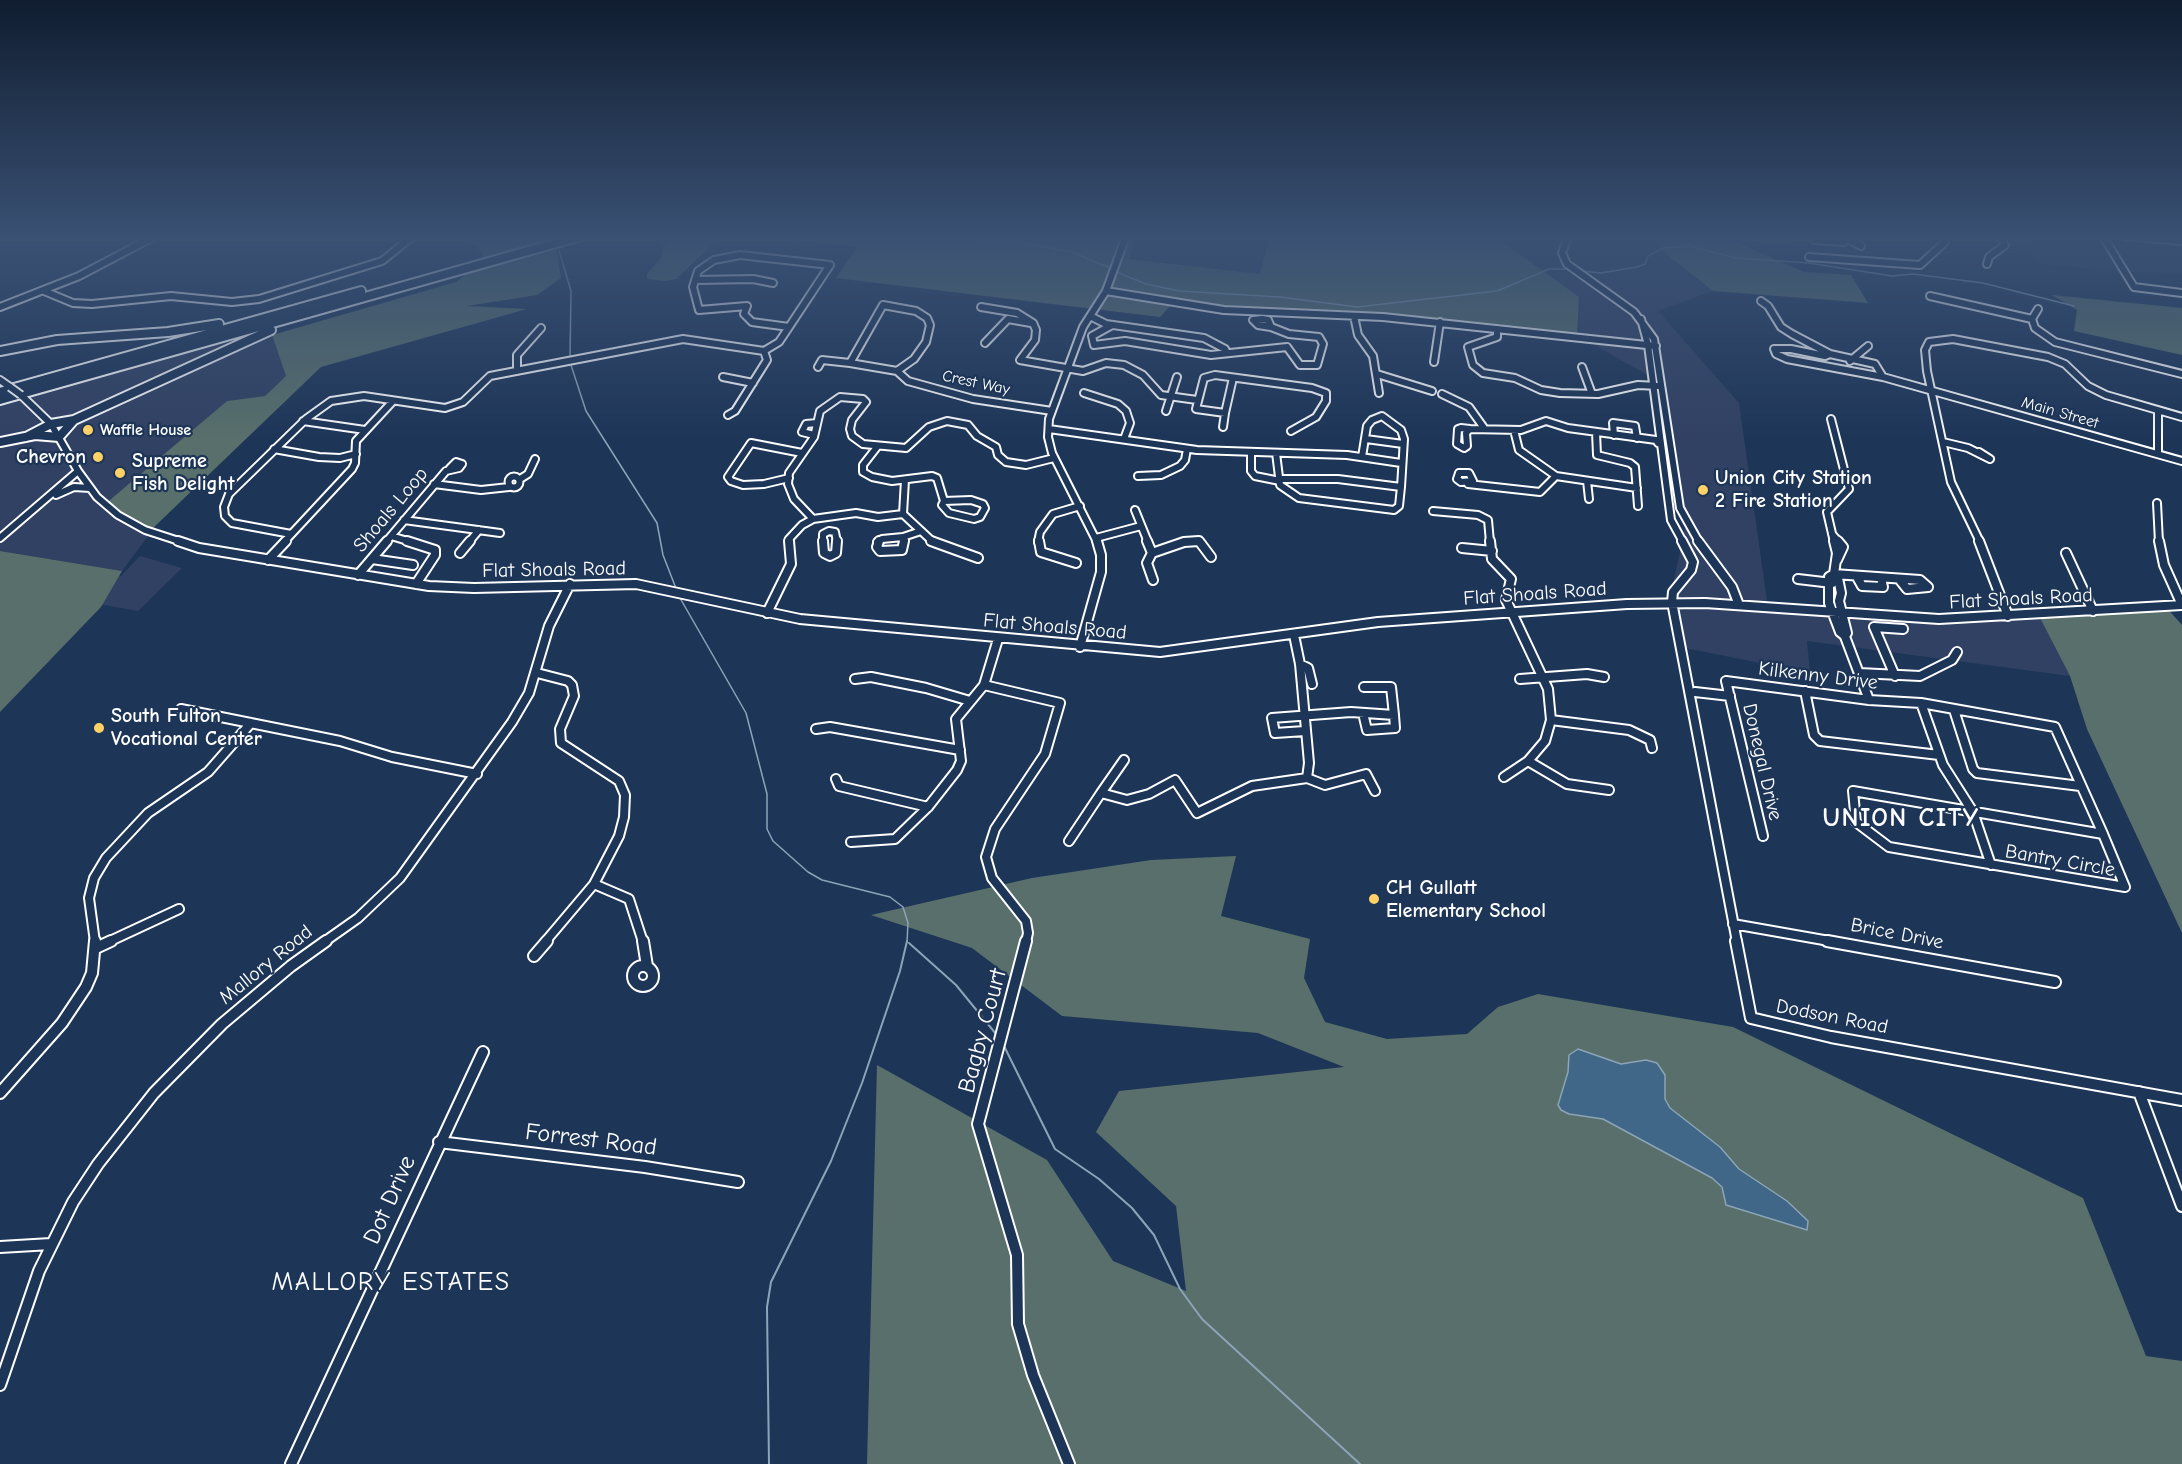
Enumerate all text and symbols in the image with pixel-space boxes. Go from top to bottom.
street label: Crest Way [940,366,1012,400]
street label: Main Street [2019,393,2101,433]
place label: Waffle House [100,420,191,440]
marker: Waffle House [81,423,95,437]
place label: Chevron [16,445,86,469]
place label: Supreme Fish Delight [132,449,235,496]
marker: Chevron [91,450,105,464]
street label: Shoals Loop [349,463,433,557]
marker: Supreme Fish Delight [113,466,127,480]
place label: Union City Station 2 Fire Station [1715,466,1872,513]
marker: Union City Station 2 Fire Station [1696,483,1710,497]
street label: Flat Shoals Road [482,557,626,583]
street label: Flat Shoals Road [1462,577,1608,611]
street label: Flat Shoals Road [1949,583,2093,615]
street label: Flat Shoals Road [982,609,1128,645]
street label: Kilkenny Drive [1757,657,1879,695]
street label: Donegal Drive [1737,701,1787,823]
place label: South Fulton Vocational Center [111,704,262,751]
marker: South Fulton Vocational Center [92,721,106,735]
district label: UNION CITY [1823,803,1979,835]
street label: Bantry Circle [2003,840,2117,882]
place label: CH Gullatt Elementary School [1386,876,1546,923]
marker: CH Gullatt Elementary School [1367,892,1381,906]
street label: Brice Drive [1848,913,1946,955]
street label: Mallory Road [214,920,318,1010]
street label: Bagby Court [953,966,1013,1096]
street label: Dodson Road [1774,994,1890,1040]
street label: Forrest Road [523,1118,659,1162]
street label: Dot Drive [358,1151,422,1249]
district label: MALLORY ESTATES [271,1267,511,1299]

